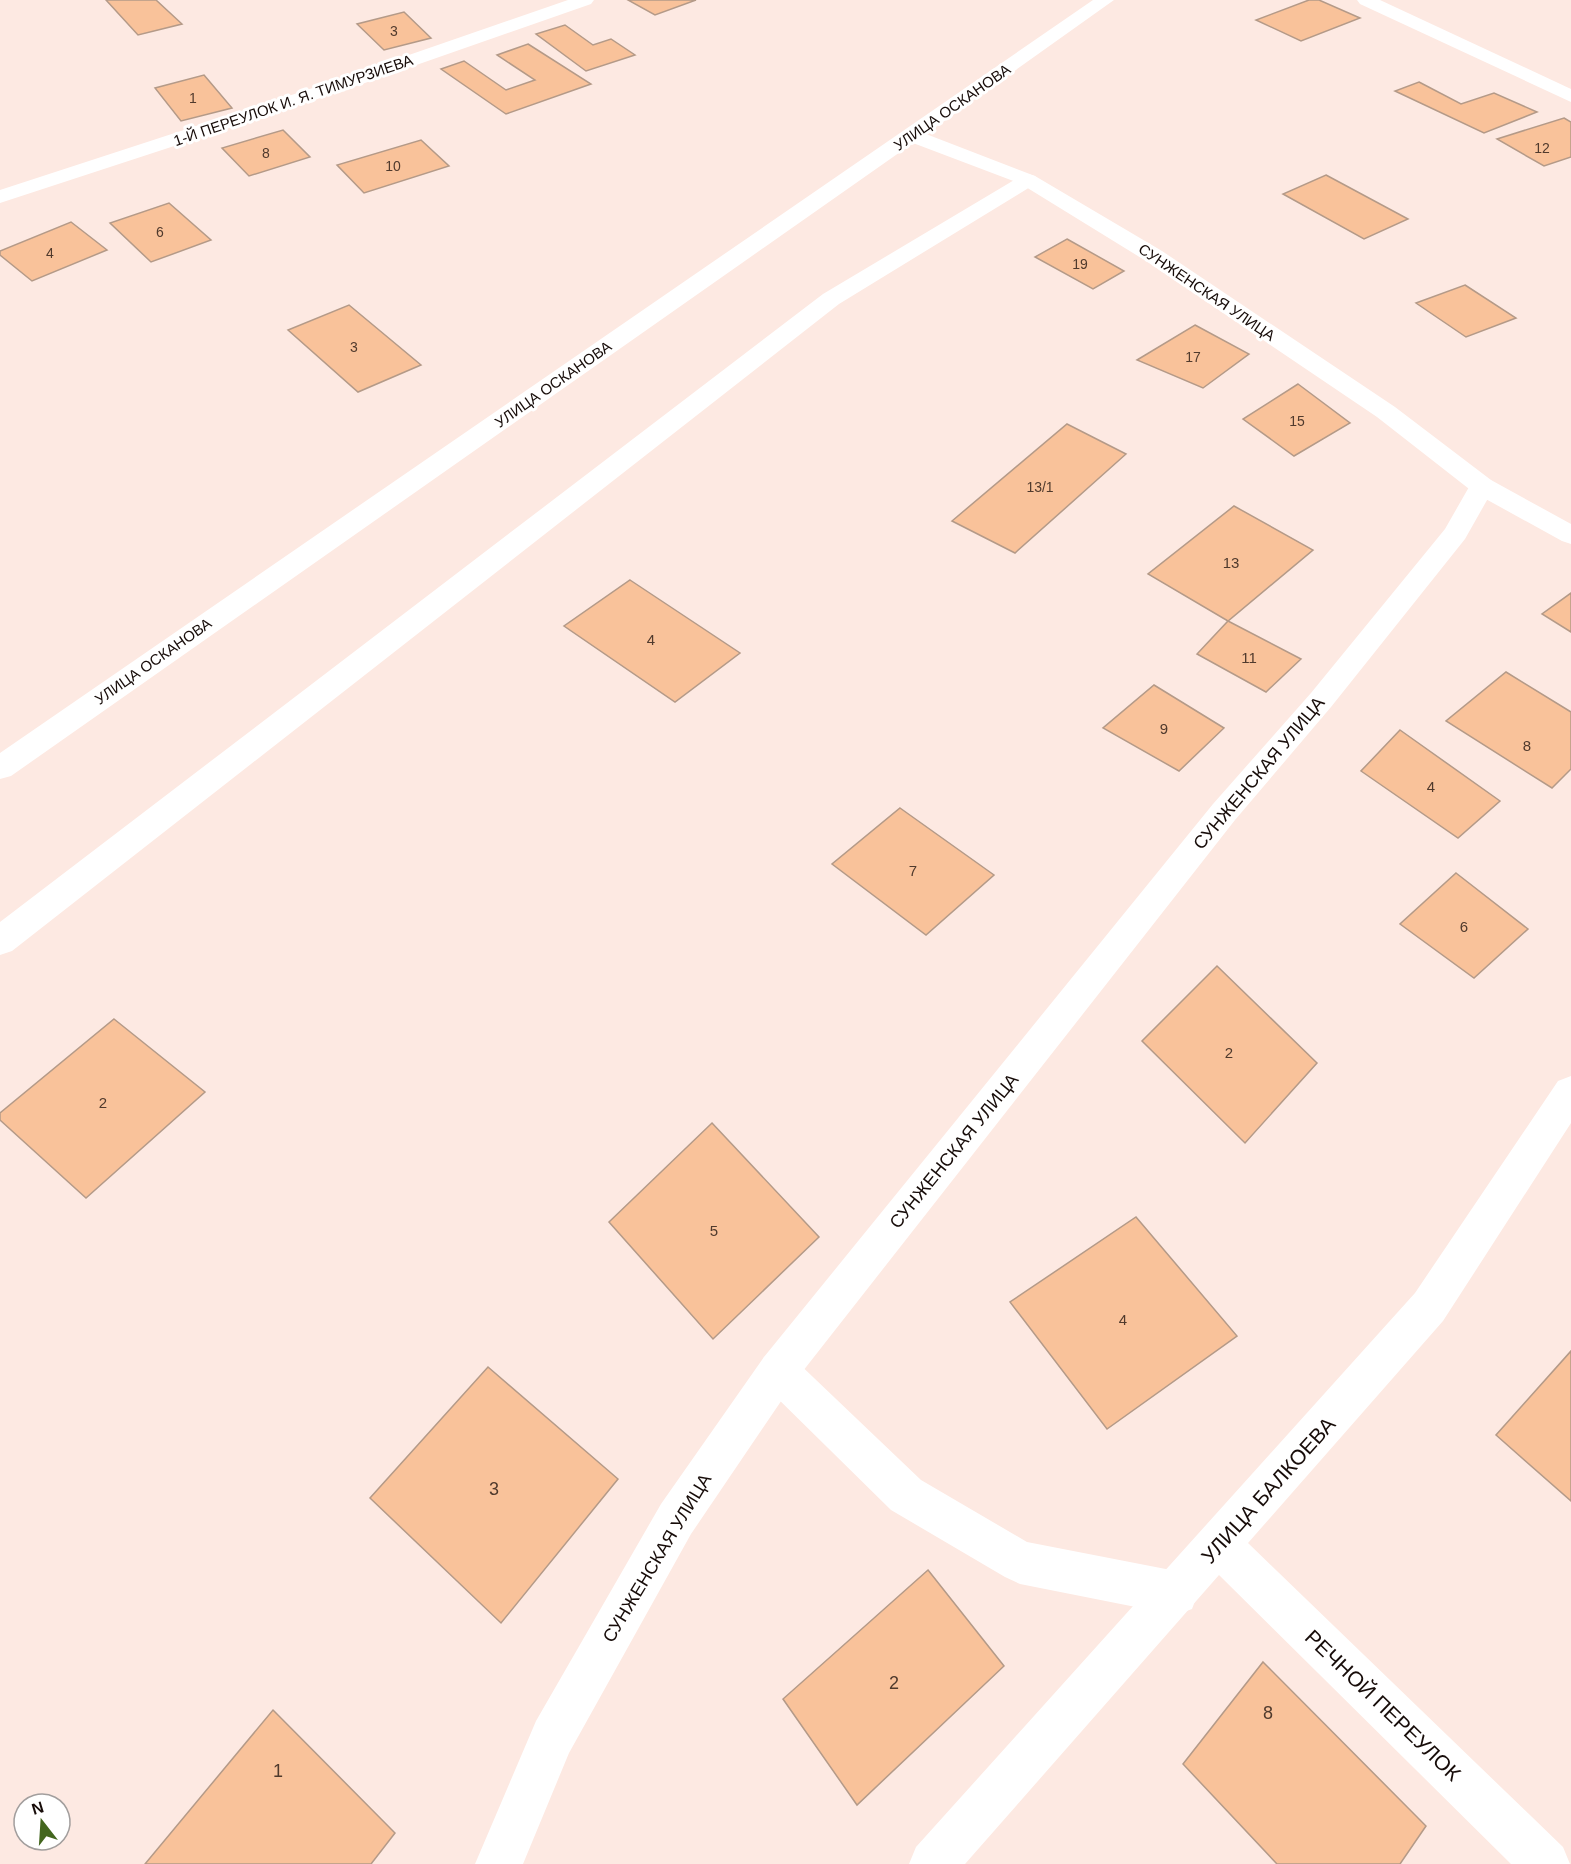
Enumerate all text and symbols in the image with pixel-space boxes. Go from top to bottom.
house number: 3 [390,23,398,39]
street label: 1-Й ПЕРЕУЛОК И. Я. ТИМУРЗИЕВА [171,51,415,149]
street label: УЛИЦА ОСКАНОВА [891,60,1013,154]
house number: 1 [189,90,197,106]
house number: 12 [1534,140,1550,156]
house number: 8 [262,145,270,161]
house number: 10 [385,158,401,174]
house number: 6 [156,224,164,240]
street label: СУНЖЕНСКАЯ УЛИЦА [1136,240,1278,344]
house number: 4 [46,245,54,261]
house number: 19 [1072,256,1088,272]
street label: УЛИЦА ОСКАНОВА [492,337,614,431]
house number: 3 [350,339,358,355]
house number: 17 [1185,349,1201,365]
house number: 15 [1289,413,1305,429]
house number: 13/1 [1026,479,1054,495]
house number: 13 [1223,554,1239,571]
street label: УЛИЦА ОСКАНОВА [92,614,214,708]
house number: 4 [647,631,655,648]
house number: 11 [1241,649,1257,666]
street label: СУНЖЕНСКАЯ УЛИЦА [1189,693,1329,853]
house number: 9 [1160,720,1168,737]
house number: 8 [1523,737,1531,754]
house number: 4 [1427,778,1435,795]
house number: 7 [909,862,917,879]
house number: 6 [1460,918,1468,935]
house number: 2 [1225,1044,1233,1061]
street label: СУНЖЕНСКАЯ УЛИЦА [886,1070,1022,1232]
house number: 2 [99,1094,107,1111]
house number: 5 [710,1222,718,1239]
house number: 4 [1119,1311,1127,1328]
street label: УЛИЦА БАЛКОЕВА [1197,1412,1339,1568]
street label: СУНЖЕНСКАЯ УЛИЦА [599,1470,715,1646]
house number: 3 [489,1479,499,1499]
street label: РЕЧНОЙ ПЕРЕУЛОК [1301,1625,1466,1786]
house number: 2 [889,1673,899,1693]
house number: 8 [1263,1703,1273,1723]
house number: 1 [273,1761,283,1781]
north arrow [12,1792,72,1852]
text: N [30,1798,46,1818]

